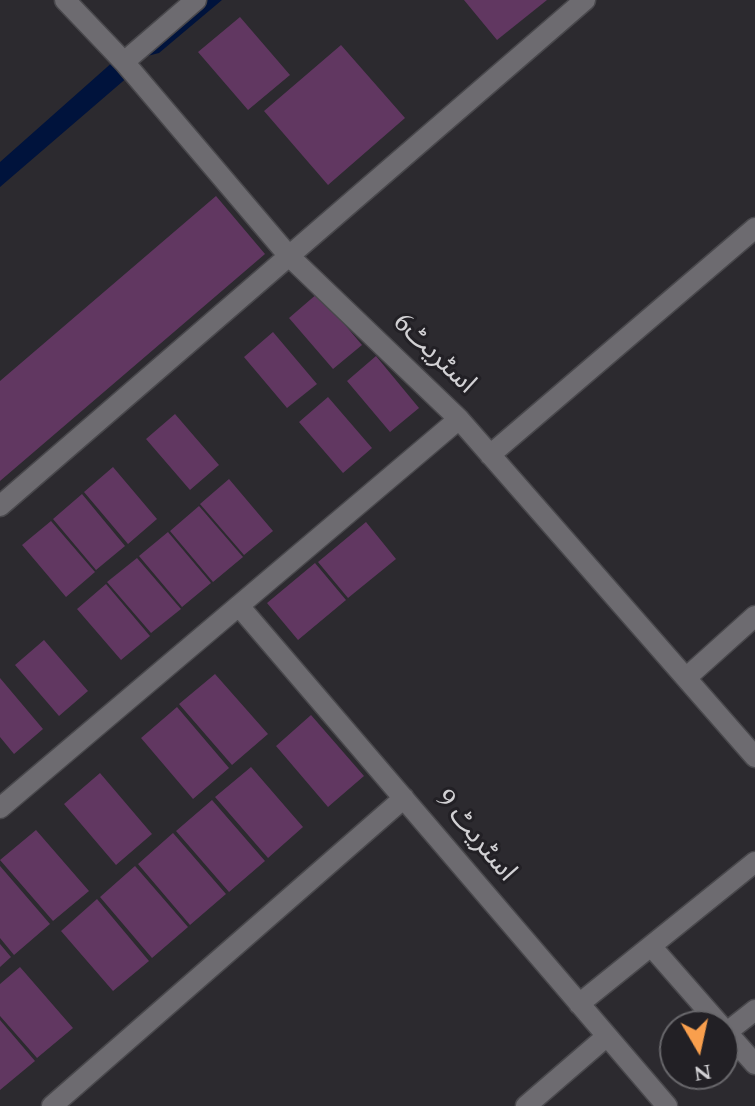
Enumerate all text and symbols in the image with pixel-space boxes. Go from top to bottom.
street label: اسٹریٹ6 [385,307,481,403]
street label: اسٹریٹ 9 [426,784,522,890]
north arrow [659,1010,739,1090]
text: N [691,1055,714,1090]

